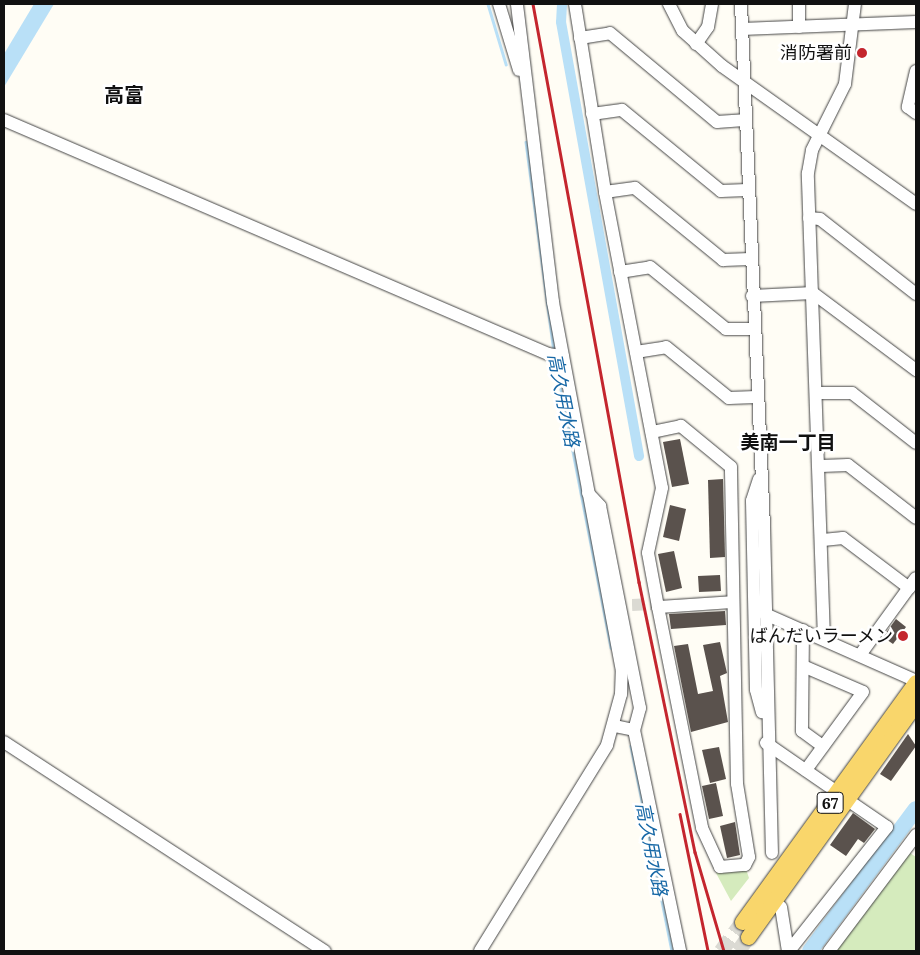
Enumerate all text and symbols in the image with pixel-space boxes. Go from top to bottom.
place label: 消防署前 [780,42,852,64]
marker: 消防署前 [856,47,868,59]
district label: 高富 [104,82,144,106]
water label: 高久用水路 [543,351,583,449]
district label: 美南一丁目 [741,432,835,454]
place label: ばんだいラーメン [749,625,893,647]
marker: ばんだいラーメン [897,630,909,642]
road number: 67 [816,790,844,816]
water label: 高久用水路 [631,800,671,898]

